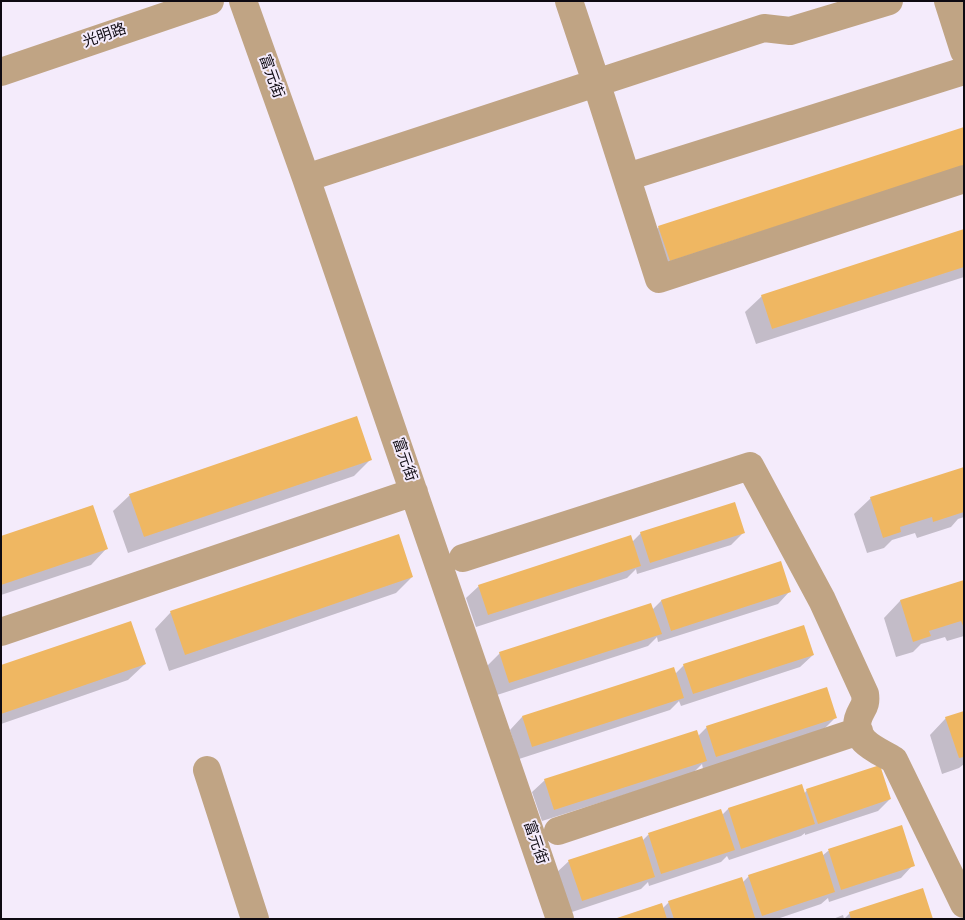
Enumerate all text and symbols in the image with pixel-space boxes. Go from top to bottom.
street label: 光明路 [81,21,129,53]
street label: 富元街 [254,53,286,101]
street label: 富元街 [387,436,419,484]
street label: 富元街 [518,819,550,867]

